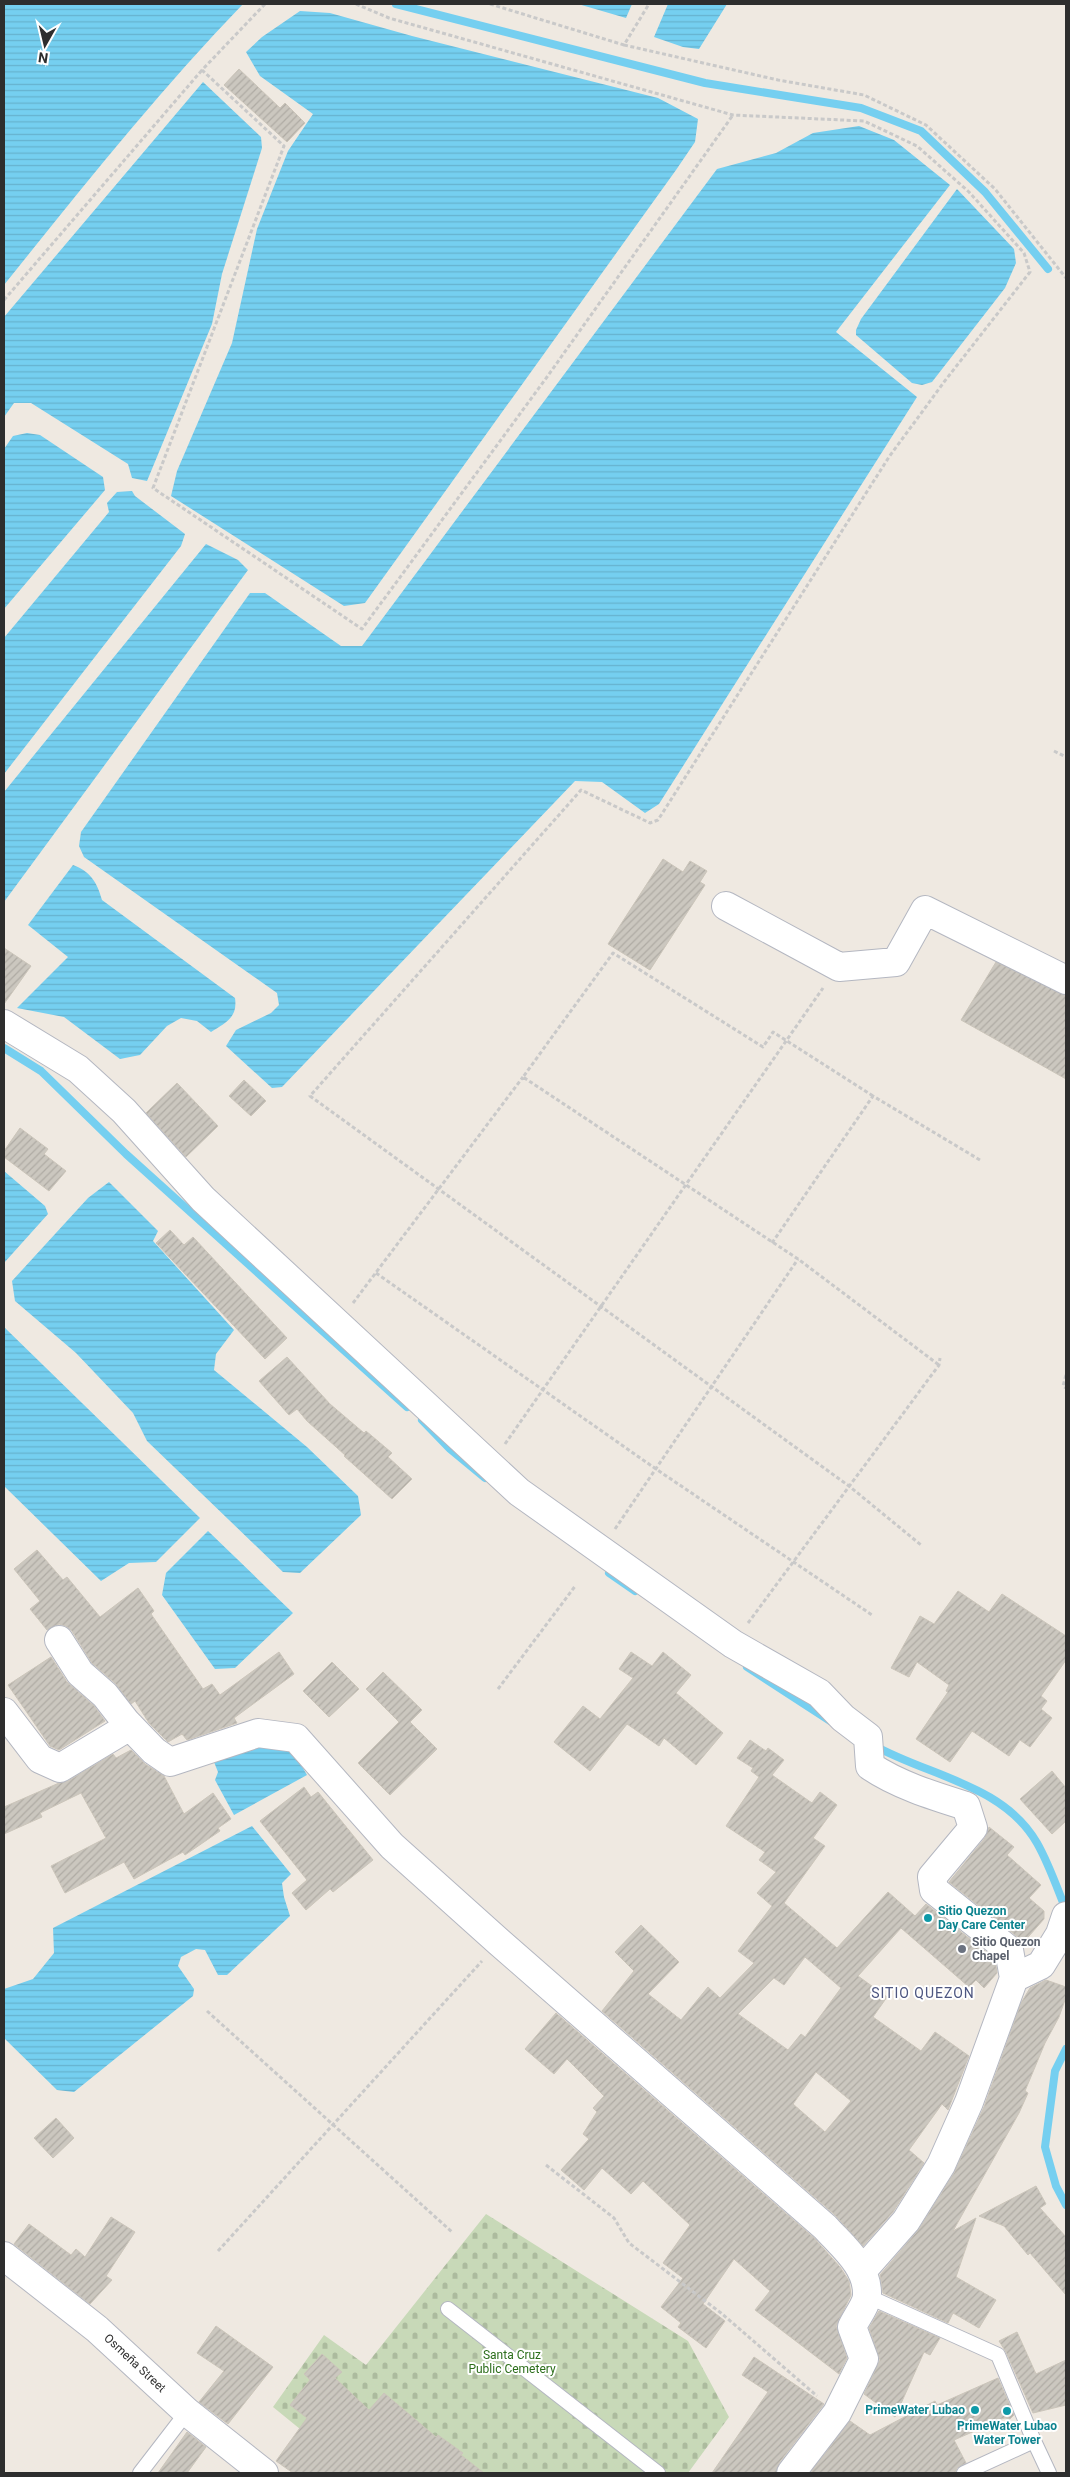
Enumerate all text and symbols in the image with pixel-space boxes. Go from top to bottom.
north arrow [20,20,70,70]
text: N [37,49,49,66]
place label: Sitio Quezon Day Care Center [938,1904,1026,1932]
marker: Sitio Quezon Day Care Center [922,1912,934,1924]
place label: Sitio Quezon Chapel [972,1935,1041,1963]
marker: Sitio Quezon Chapel [956,1943,968,1955]
district label: SITIO QUEZON [871,1985,975,2001]
street label: Osmeña Street [101,2331,169,2395]
park label: Santa Cruz Public Cemetery [468,2348,556,2376]
place label: PrimeWater Lubao [865,2403,965,2417]
marker: PrimeWater Lubao [969,2404,981,2416]
marker: PrimeWater Lubao Water Tower [1001,2405,1013,2417]
place label: PrimeWater Lubao Water Tower [957,2419,1057,2447]

